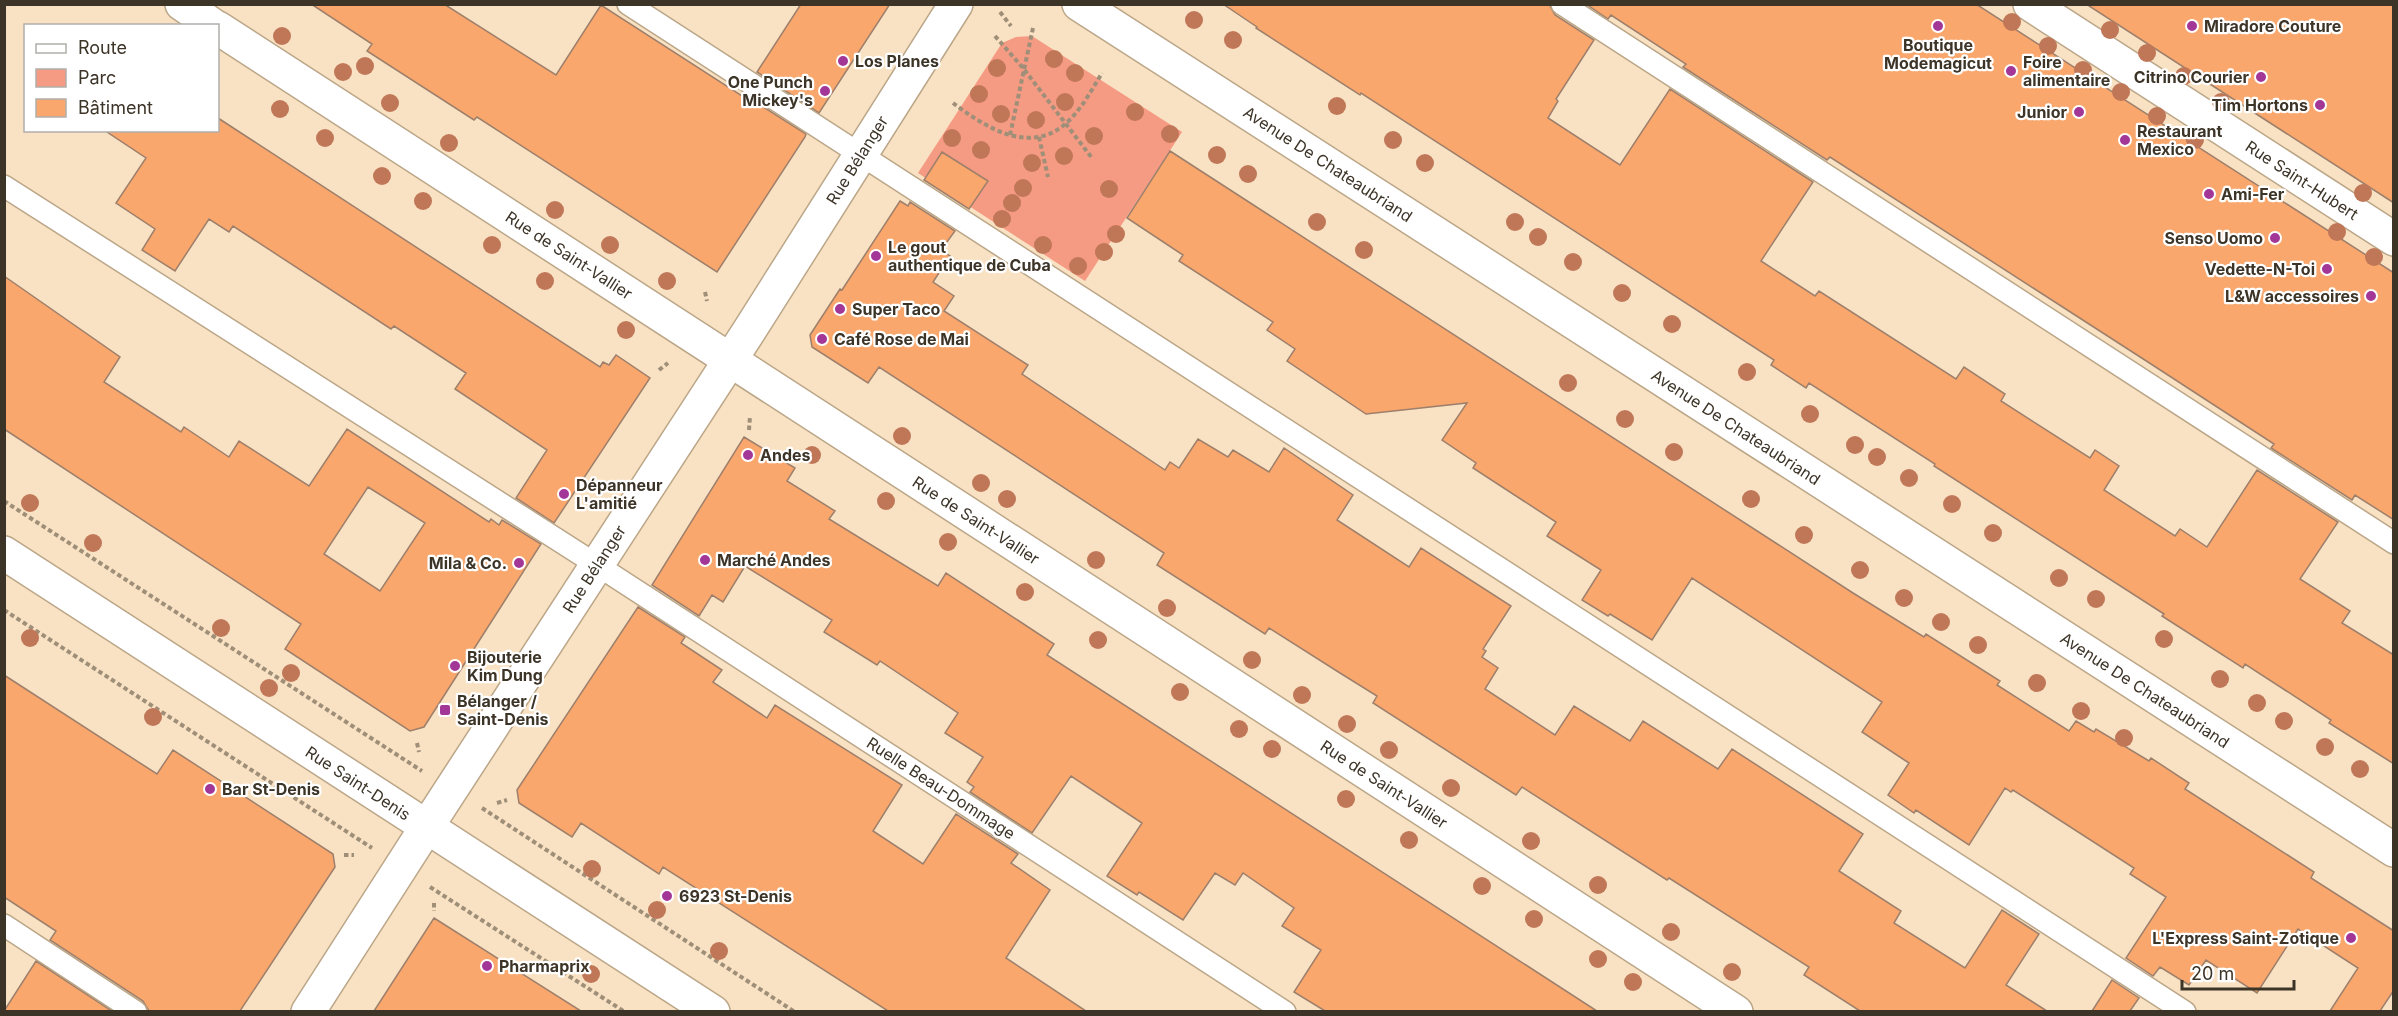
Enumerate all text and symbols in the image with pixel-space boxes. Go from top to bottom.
place label: Miradore Couture [2204,16,2341,36]
marker: Boutique Modemagicut [1931,19,1945,33]
marker: Miradore Couture [2185,19,2199,33]
legend [24,24,219,132]
place label: Boutique Modemagicut [1884,35,1992,73]
text: Route [78,37,127,58]
place label: Los Planes [855,51,939,71]
place label: Foire alimentaire [2023,52,2110,90]
marker: Los Planes [836,54,850,68]
marker: Foire alimentaire [2004,64,2018,78]
text: Parc [78,67,116,88]
place label: Citrino Courier [2134,67,2249,87]
marker: Citrino Courier [2254,70,2268,84]
place label: One Punch Mickey's [728,72,813,110]
marker: One Punch Mickey's [818,84,832,98]
place label: Tim Hortons [2212,95,2308,115]
text: Bâtiment [78,97,153,118]
marker: Tim Hortons [2313,98,2327,112]
street label: Avenue De Chateaubriand [1240,102,1416,226]
place label: Junior [2017,102,2067,122]
marker: Junior [2072,105,2086,119]
street label: Rue Bélanger [822,112,892,208]
place label: Restaurant Mexico [2137,121,2223,159]
marker: Restaurant Mexico [2118,133,2132,147]
street label: Rue Saint-Hubert [2242,136,2362,224]
place label: Ami-Fer [2221,184,2285,204]
marker: Ami-Fer [2202,187,2216,201]
street label: Rue de Saint-Vallier [502,206,636,304]
place label: Senso Uomo [2165,228,2263,248]
marker: Senso Uomo [2268,231,2282,245]
place label: Le gout authentique de Cuba [888,237,1051,275]
marker: Le gout authentique de Cuba [869,249,883,263]
place label: Vedette-N-Toi [2205,259,2315,279]
marker: Vedette-N-Toi [2320,262,2334,276]
place label: L&W accessoires [2225,286,2359,306]
marker: L&W accessoires [2364,289,2378,303]
place label: Super Taco [852,299,941,319]
marker: Super Taco [833,302,847,316]
place label: Café Rose de Mai [834,329,969,349]
marker: Café Rose de Mai [815,332,829,346]
street label: Avenue De Chateaubriand [1648,365,1824,489]
place label: Andes [760,445,811,465]
marker: Andes [741,448,755,462]
street label: Rue de Saint-Vallier [909,471,1043,569]
place label: Dépanneur L'amitié [576,475,663,513]
marker: Dépanneur L'amitié [557,487,571,501]
street label: Rue Bélanger [558,521,630,617]
place label: Marché Andes [717,550,831,570]
place label: Mila & Co. [429,553,507,573]
marker: Marché Andes [698,553,712,567]
marker: Mila & Co. [512,556,526,570]
street label: Avenue De Chateaubriand [2057,628,2233,752]
place label: Bijouterie Kim Dung [467,647,543,685]
marker: Bijouterie Kim Dung [448,659,462,673]
place label: Bélanger / Saint-Denis [457,691,549,729]
marker: Bélanger / Saint-Denis [438,703,452,717]
street label: Ruelle Beau-Dommage [863,732,1019,844]
street label: Rue de Saint-Vallier [1317,735,1451,833]
street label: Rue Saint-Denis [302,742,414,824]
place label: Bar St-Denis [222,779,320,799]
marker: Bar St-Denis [203,782,217,796]
place label: 6923 St-Denis [679,886,792,906]
marker: 6923 St-Denis [660,889,674,903]
place label: L'Express Saint-Zotique [2152,928,2339,948]
marker: L'Express Saint-Zotique [2344,931,2358,945]
scale bar [2182,953,2294,991]
place label: Pharmaprix [499,956,589,976]
marker: Pharmaprix [480,959,494,973]
text: 20 m [2191,963,2234,984]

